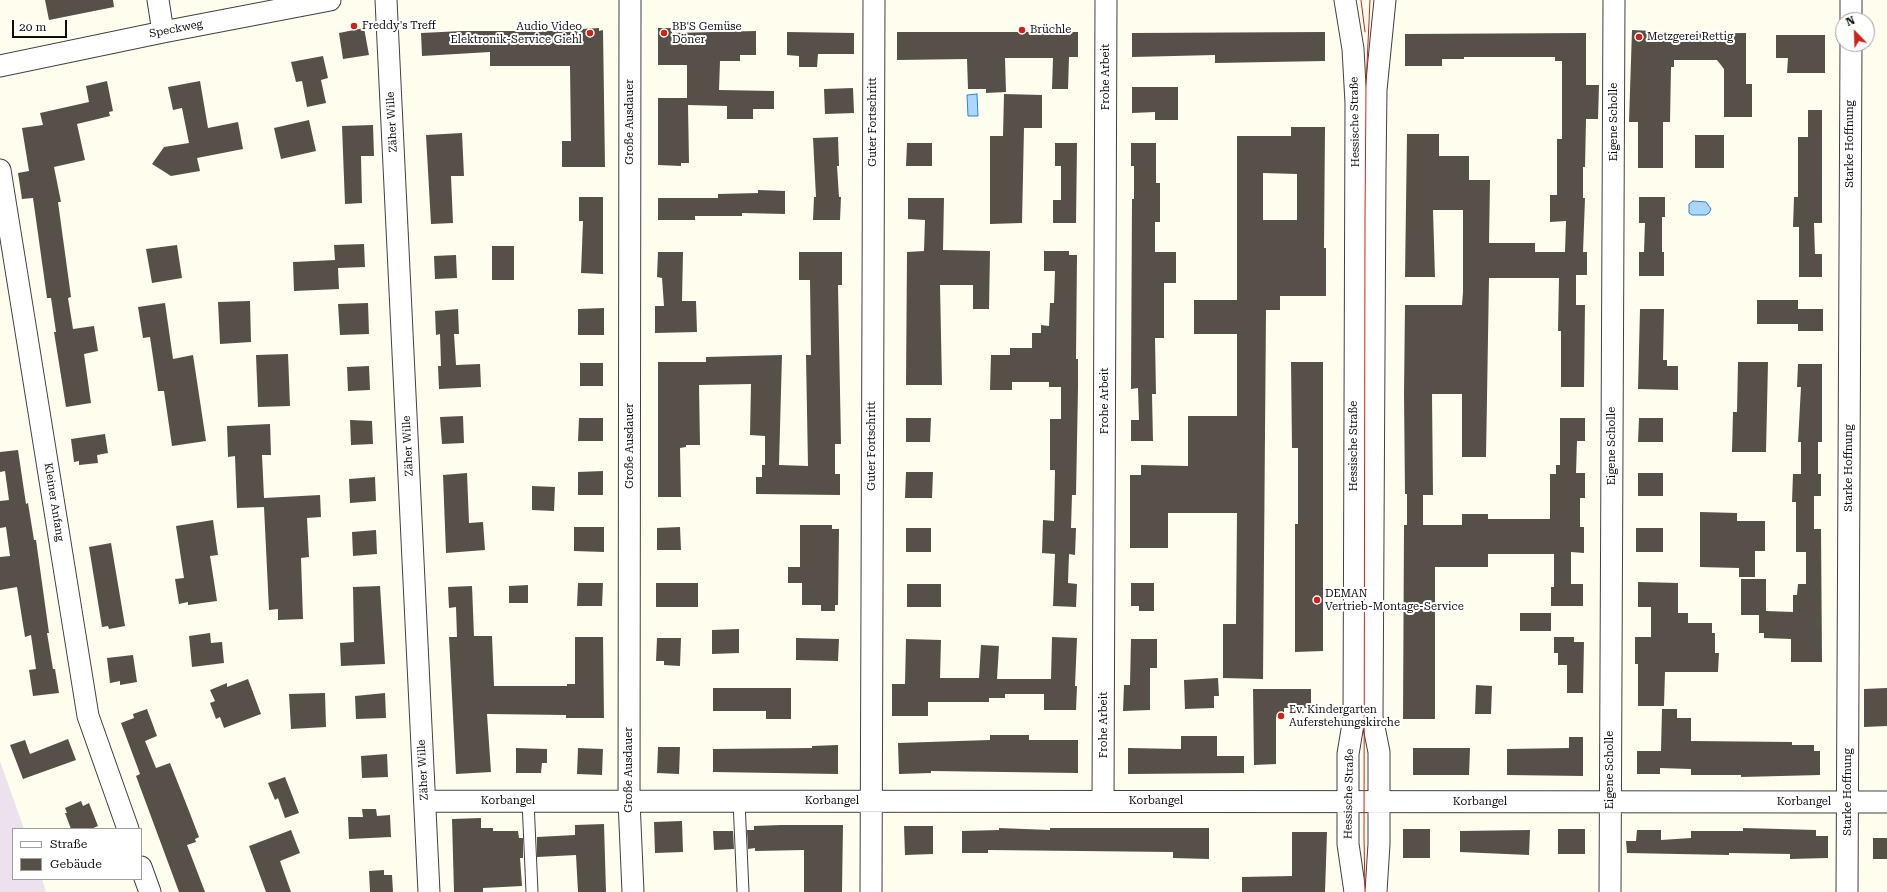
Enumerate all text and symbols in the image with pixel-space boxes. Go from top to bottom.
scale bar [14,12,69,38]
north arrow [1835,12,1875,52]
text: N [1844,14,1857,29]
street label: Speckweg [148,17,204,41]
place label: Freddy's Treff [362,19,436,33]
text: 20 m [19,20,46,34]
place label: Audio Video Elektronik-Service Giehl [451,20,582,46]
place label: BB'S Gemüse Döner [672,20,742,46]
marker: Freddy's Treff [349,21,359,31]
place label: Brüchle [1030,23,1071,37]
marker: Brüchle [1017,25,1027,35]
marker: Audio Video Elektronik-Service Giehl [585,28,595,38]
marker: BB'S Gemüse Döner [659,28,669,38]
place label: Metzgerei Rettig [1647,30,1733,44]
marker: Metzgerei Rettig [1634,32,1644,42]
street label: Frohe Arbeit [1099,44,1113,110]
street label: Guter Fortschritt [866,77,880,167]
street label: Hessische Straße [1348,77,1362,167]
street label: Große Ausdauer [623,79,637,165]
street label: Eigene Scholle [1607,83,1621,161]
street label: Zäher Wille [384,91,400,153]
street label: Starke Hoffnung [1843,100,1857,188]
street label: Frohe Arbeit [1098,368,1112,434]
street label: Guter Fortschritt [865,401,879,491]
street label: Hessische Straße [1347,401,1361,491]
street label: Große Ausdauer [623,403,637,489]
street label: Eigene Scholle [1605,407,1619,485]
street label: Zäher Wille [400,415,416,477]
street label: Starke Hoffnung [1842,424,1856,512]
street label: Kleiner Anfang [41,462,67,542]
place label: DEMAN Vertrieb-Montage-Service [1325,587,1464,613]
marker: DEMAN Vertrieb-Montage-Service [1312,595,1322,605]
street label: Frohe Arbeit [1097,692,1111,758]
place label: Ev. Kindergarten Auferstehungskirche [1289,703,1400,729]
marker: Ev. Kindergarten Auferstehungskirche [1276,711,1286,721]
street label: Große Ausdauer [622,727,636,813]
street label: Eigene Scholle [1603,731,1617,809]
street label: Zäher Wille [415,739,431,801]
street label: Starke Hoffnung [1841,748,1855,836]
street label: Hessische Straße [1342,749,1356,839]
street label: Korbangel [481,794,535,808]
street label: Korbangel [805,794,859,808]
street label: Korbangel [1129,794,1183,808]
street label: Korbangel [1453,795,1507,809]
street label: Korbangel [1777,795,1831,809]
legend [12,828,142,880]
text: Straße [50,837,87,851]
text: Gebäude [50,857,102,871]

